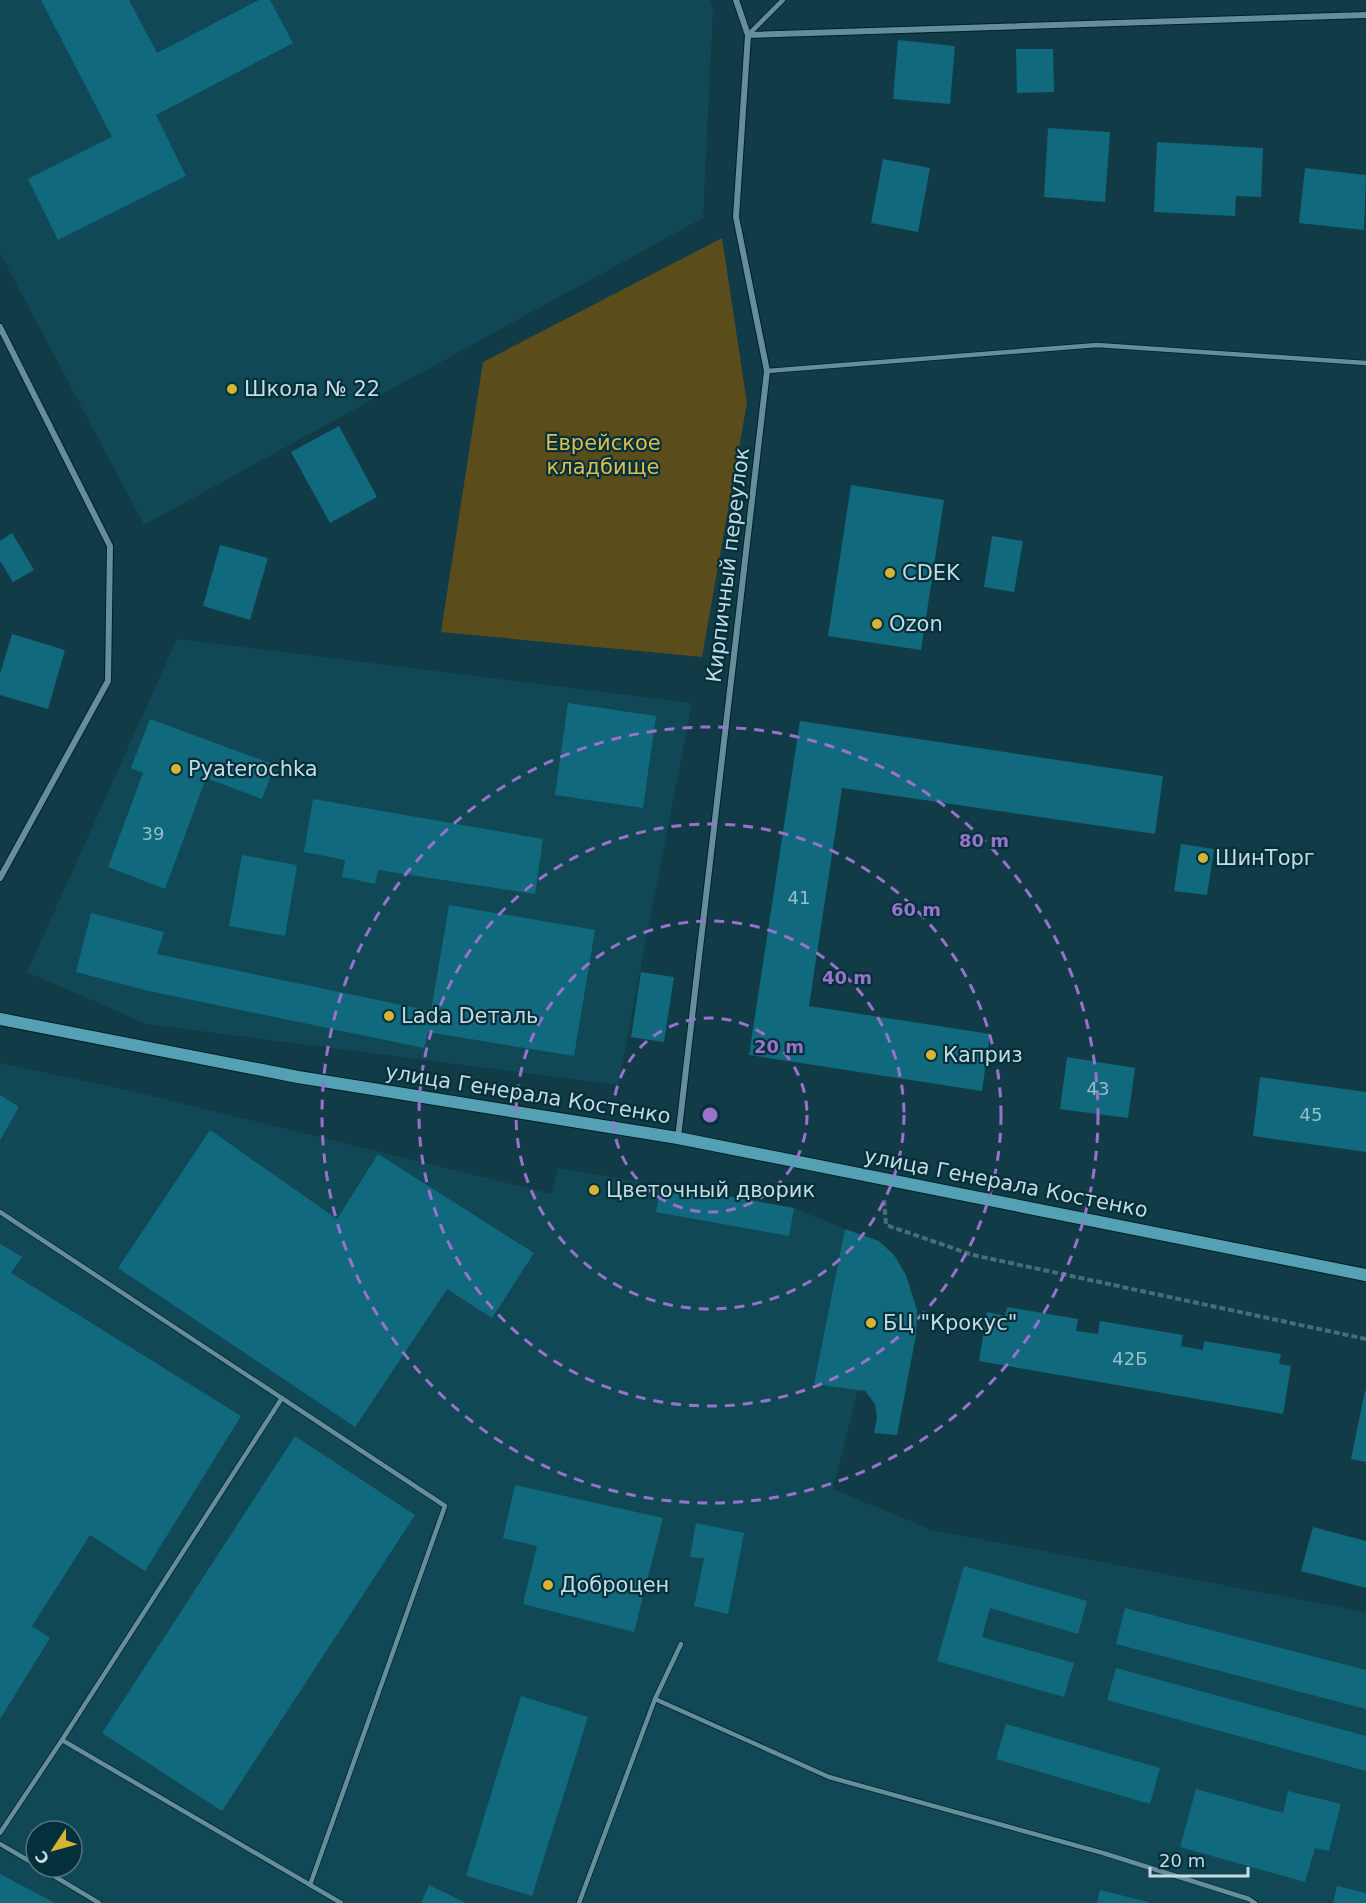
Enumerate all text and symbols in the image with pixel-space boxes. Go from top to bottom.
place label: Школа № 22 [244,377,380,401]
marker: Школа № 22 [225,382,239,396]
park label: Еврейское кладбище [545,431,661,479]
street label: Кирпичный переулок [702,446,754,684]
place label: CDEK [902,561,961,585]
marker: CDEK [883,566,897,580]
place label: Ozon [889,612,943,636]
marker: Ozon [870,617,884,631]
place label: Pyaterochka [188,757,318,781]
marker: Pyaterochka [169,762,183,776]
house number: 39 [142,823,164,844]
text: 80 m [959,830,1009,851]
place label: ШинТорг [1215,846,1315,870]
marker: ШинТорг [1196,851,1210,865]
house number: 41 [788,887,810,908]
text: 60 m [891,899,941,920]
text: 40 m [822,967,872,988]
place label: Lada Dеталь [401,1004,538,1028]
marker: Lada Dеталь [382,1009,396,1023]
text: 20 m [754,1036,804,1057]
place label: Каприз [943,1043,1023,1067]
marker: Каприз [924,1048,938,1062]
street label: улица Генерала Костенко [384,1060,672,1128]
house number: 43 [1087,1078,1109,1099]
house number: 45 [1300,1104,1322,1125]
centre of rings [700,1105,720,1125]
street label: улица Генерала Костенко [862,1144,1150,1222]
place label: Цветочный дворик [606,1178,815,1202]
marker: Цветочный дворик [587,1183,601,1197]
place label: БЦ "Крокус" [883,1311,1017,1335]
marker: БЦ "Крокус" [864,1316,878,1330]
house number: 42Б [1112,1348,1148,1369]
place label: Доброцен [560,1573,669,1597]
marker: Доброцен [541,1578,555,1592]
north arrow [24,1819,84,1879]
scale bar [1150,1840,1248,1878]
text: С [31,1847,53,1868]
text: 20 m [1159,1850,1205,1871]

